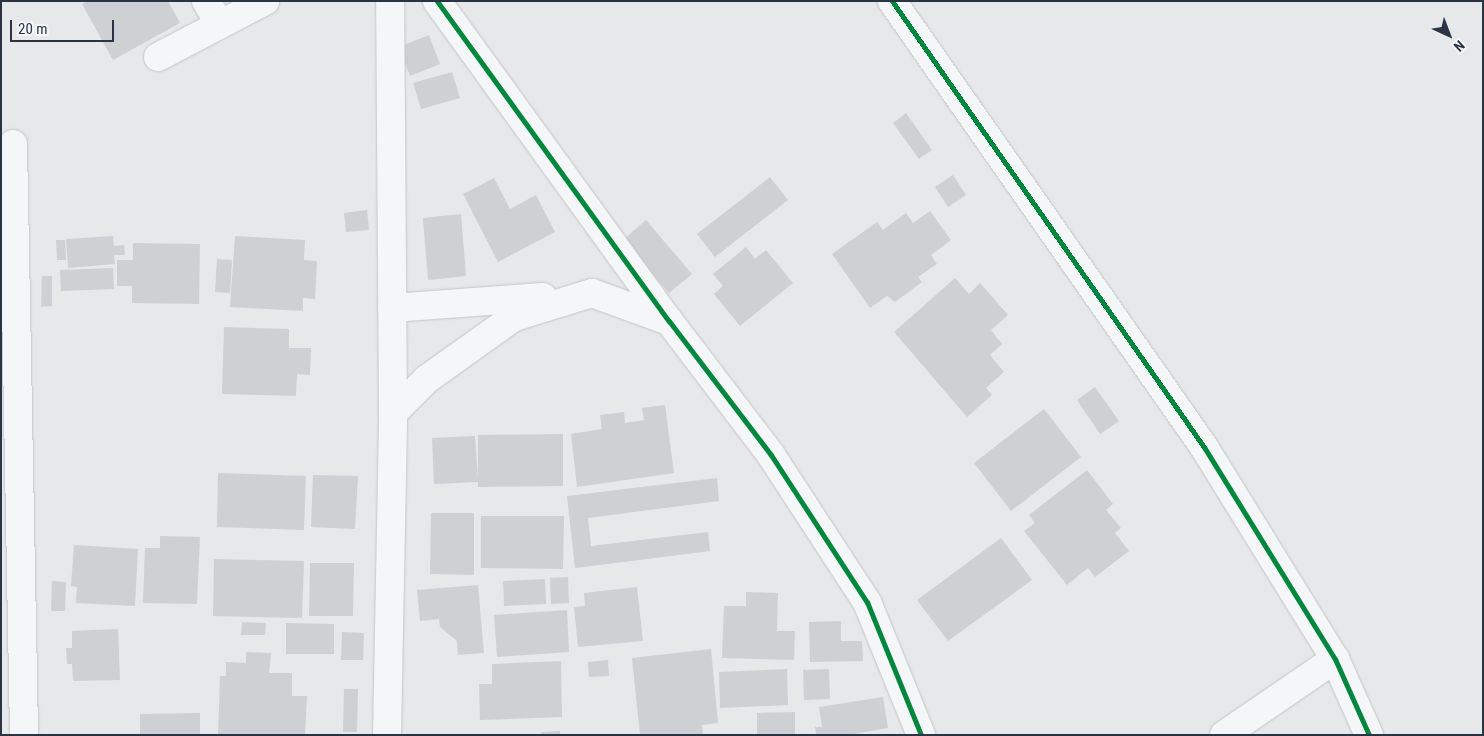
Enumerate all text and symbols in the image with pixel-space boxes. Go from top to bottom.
scale bar [12,10,116,42]
north arrow [1424,10,1474,60]
text: 20 m [18,20,48,38]
text: N [1451,37,1468,55]

